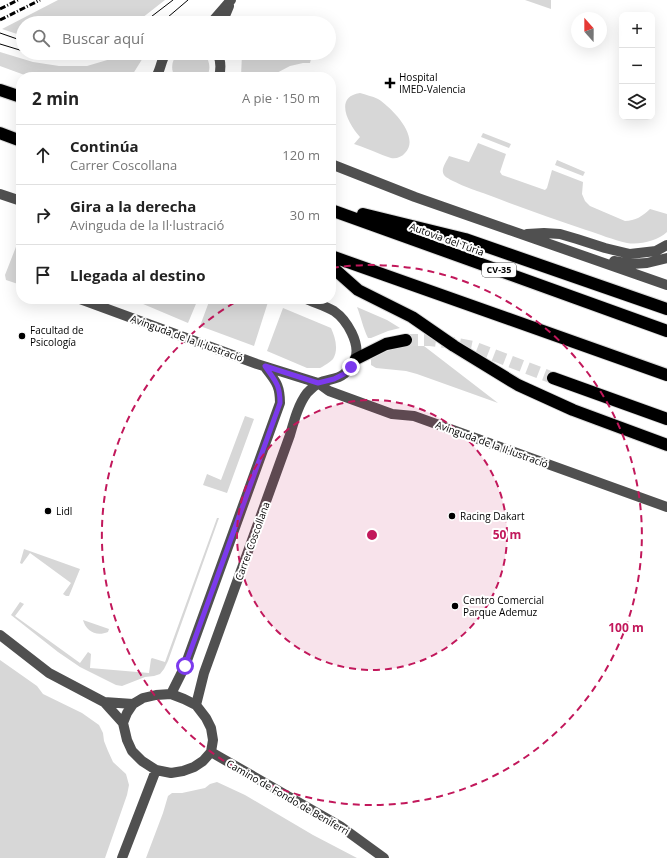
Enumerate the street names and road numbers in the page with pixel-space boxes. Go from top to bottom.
street label: Autovia del Túria [408,219,486,259]
road number: CV-35 [482,263,516,277]
street label: Avinguda de la Il·lustració [129,311,245,365]
street label: Avinguda de la Il·lustració [434,417,550,471]
street label: Carrer Coscollana [231,500,273,582]
street label: Camino de Fondo de Beniferri [224,756,352,838]

